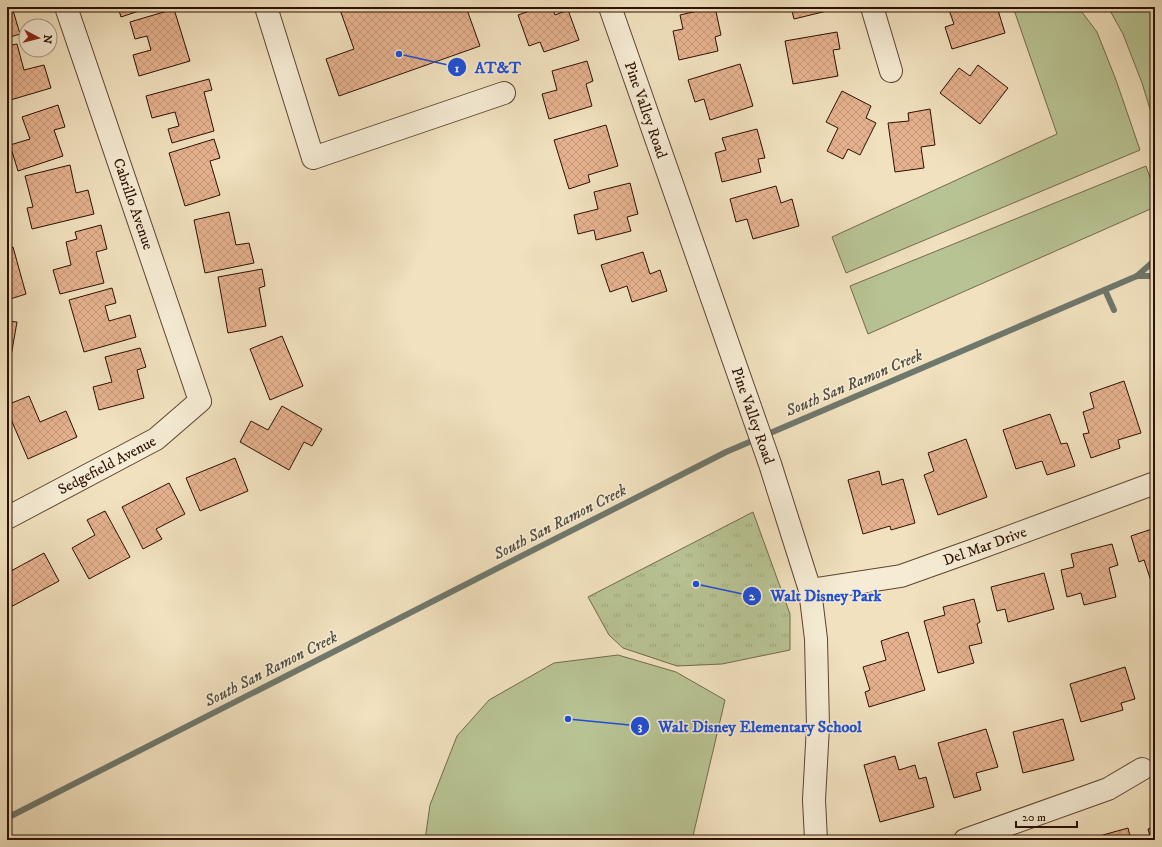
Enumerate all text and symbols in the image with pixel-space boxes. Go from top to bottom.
north arrow [18,18,58,58]
text: N [39,34,54,44]
callout: AT&T [447,53,530,81]
text: AT&T [474,58,522,78]
street label: Pine Valley Road [620,59,672,161]
text: 1 [455,61,460,76]
street label: Cabrillo Avenue [108,156,158,252]
water label: South San Ramon Creek [782,345,926,421]
street label: Pine Valley Road [727,365,779,467]
street label: Sedgefield Avenue [55,431,159,499]
water label: South San Ramon Creek [489,480,630,565]
street label: Del Mar Drive [940,522,1029,570]
callout: Walt Disney Park [742,582,889,610]
text: Walt Disney Park [769,586,883,606]
text: 2 [749,589,756,604]
water label: South San Ramon Creek [200,627,341,712]
callout: Walt Disney Elementary School [630,712,870,740]
text: Walt Disney Elementary School [657,717,863,737]
text: 3 [638,719,643,734]
scale bar [1016,803,1077,829]
text: 20 m [1022,810,1046,825]

